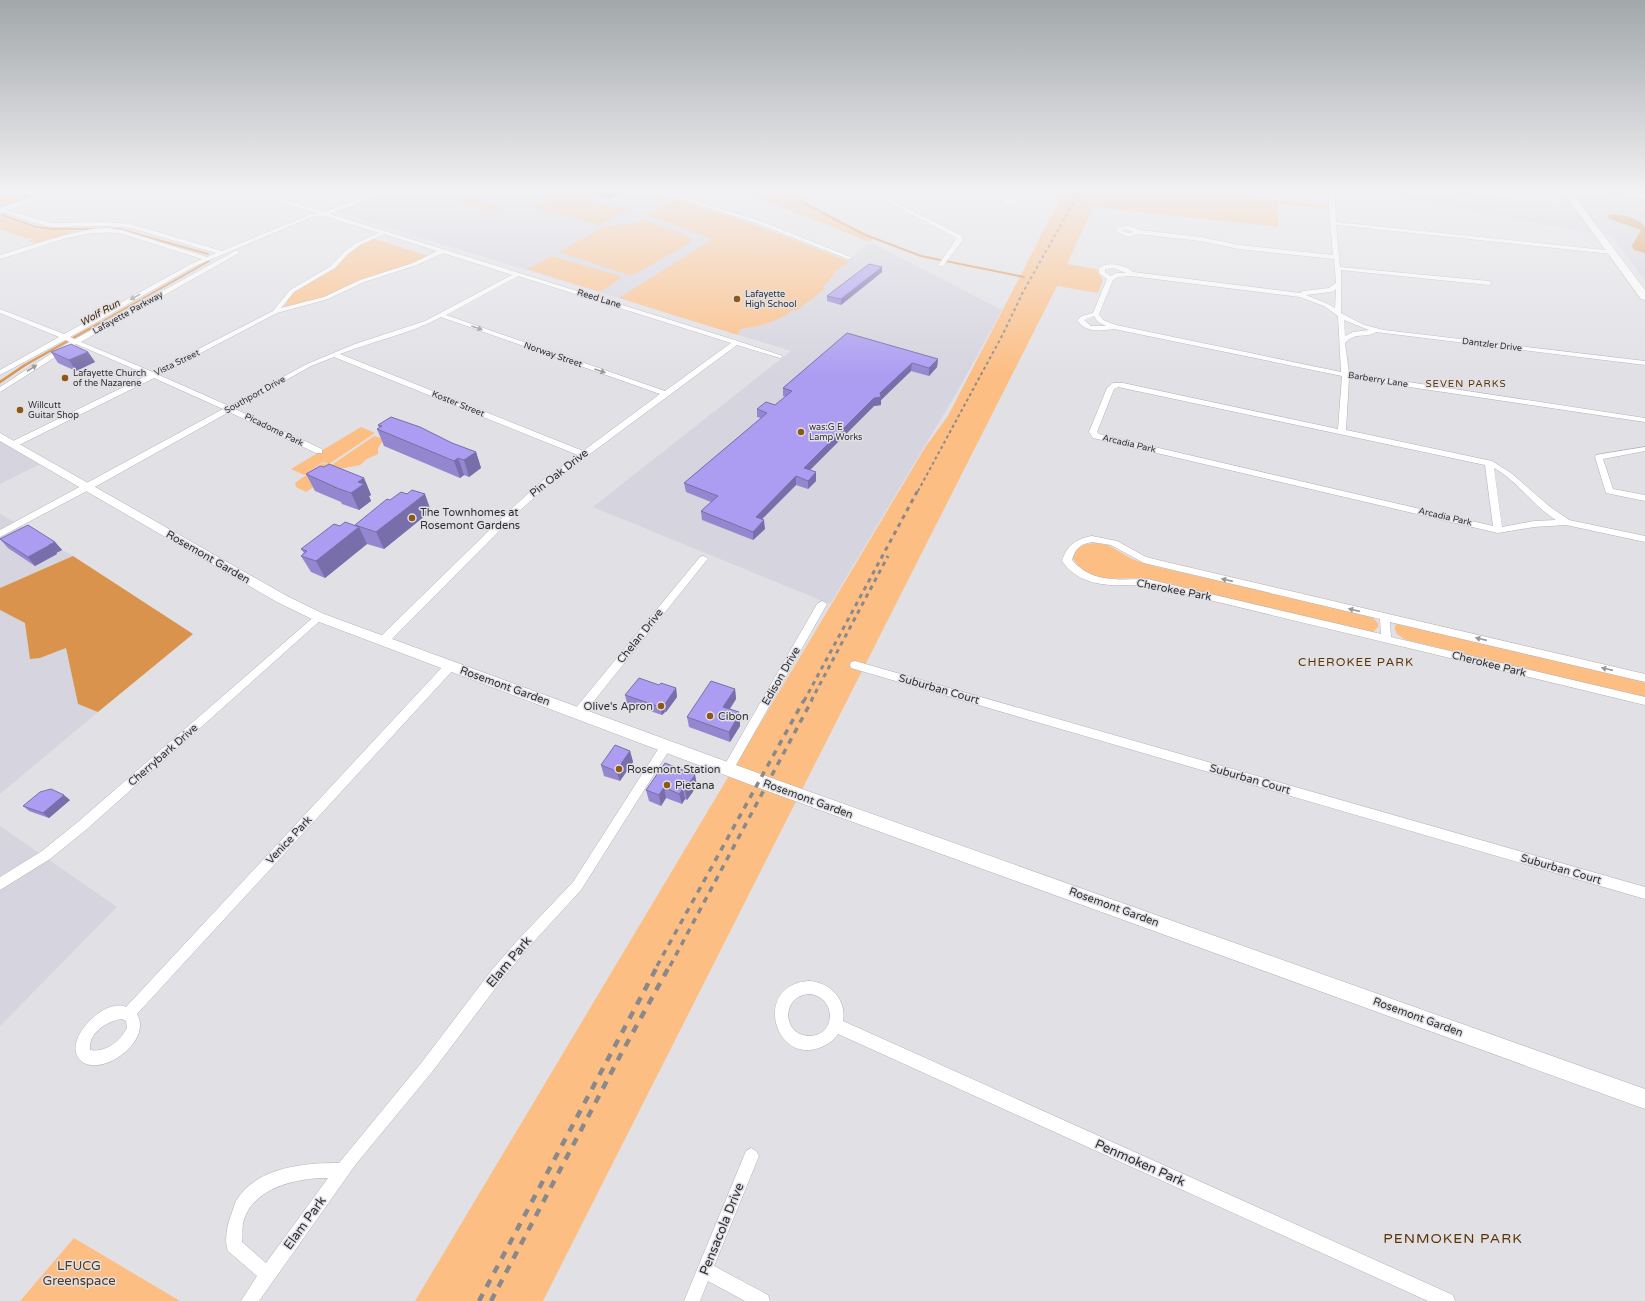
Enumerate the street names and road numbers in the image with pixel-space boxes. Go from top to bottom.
street label: Reed Lane [576,287,622,311]
street label: Lafayette Parkway [91,289,165,337]
street label: Dantzler Drive [1461,336,1523,354]
street label: Norway Street [522,340,584,370]
street label: Vista Street [152,347,202,379]
street label: Barberry Lane [1347,370,1409,390]
street label: Southport Drive [223,374,287,416]
street label: Koster Street [430,388,486,420]
street label: Picadome Park [243,411,305,449]
street label: Arcadia Park [1101,433,1157,455]
street label: Pin Oak Drive [527,446,591,500]
street label: Arcadia Park [1417,506,1473,528]
street label: Rosemont Garden [164,528,252,586]
street label: Cherokee Park [1135,576,1213,604]
street label: Chelan Drive [614,606,666,666]
street label: Edison Drive [759,645,803,707]
street label: Cherokee Park [1451,648,1527,680]
street label: Rosemont Garden [458,664,552,708]
street label: Suburban Court [897,671,981,707]
street label: Cherrybark Drive [125,721,201,789]
street label: Suburban Court [1208,761,1292,797]
street label: Rosemont Garden [761,777,855,821]
street label: Venice Park [263,813,315,867]
street label: Suburban Court [1519,851,1603,887]
street label: Rosemont Garden [1067,885,1161,929]
street label: Elam Park [483,933,535,991]
street label: Rosemont Garden [1371,995,1465,1039]
street label: Penmoken Park [1092,1136,1188,1190]
street label: Pensacola Drive [696,1181,748,1277]
street label: Elam Park [280,1193,330,1253]

